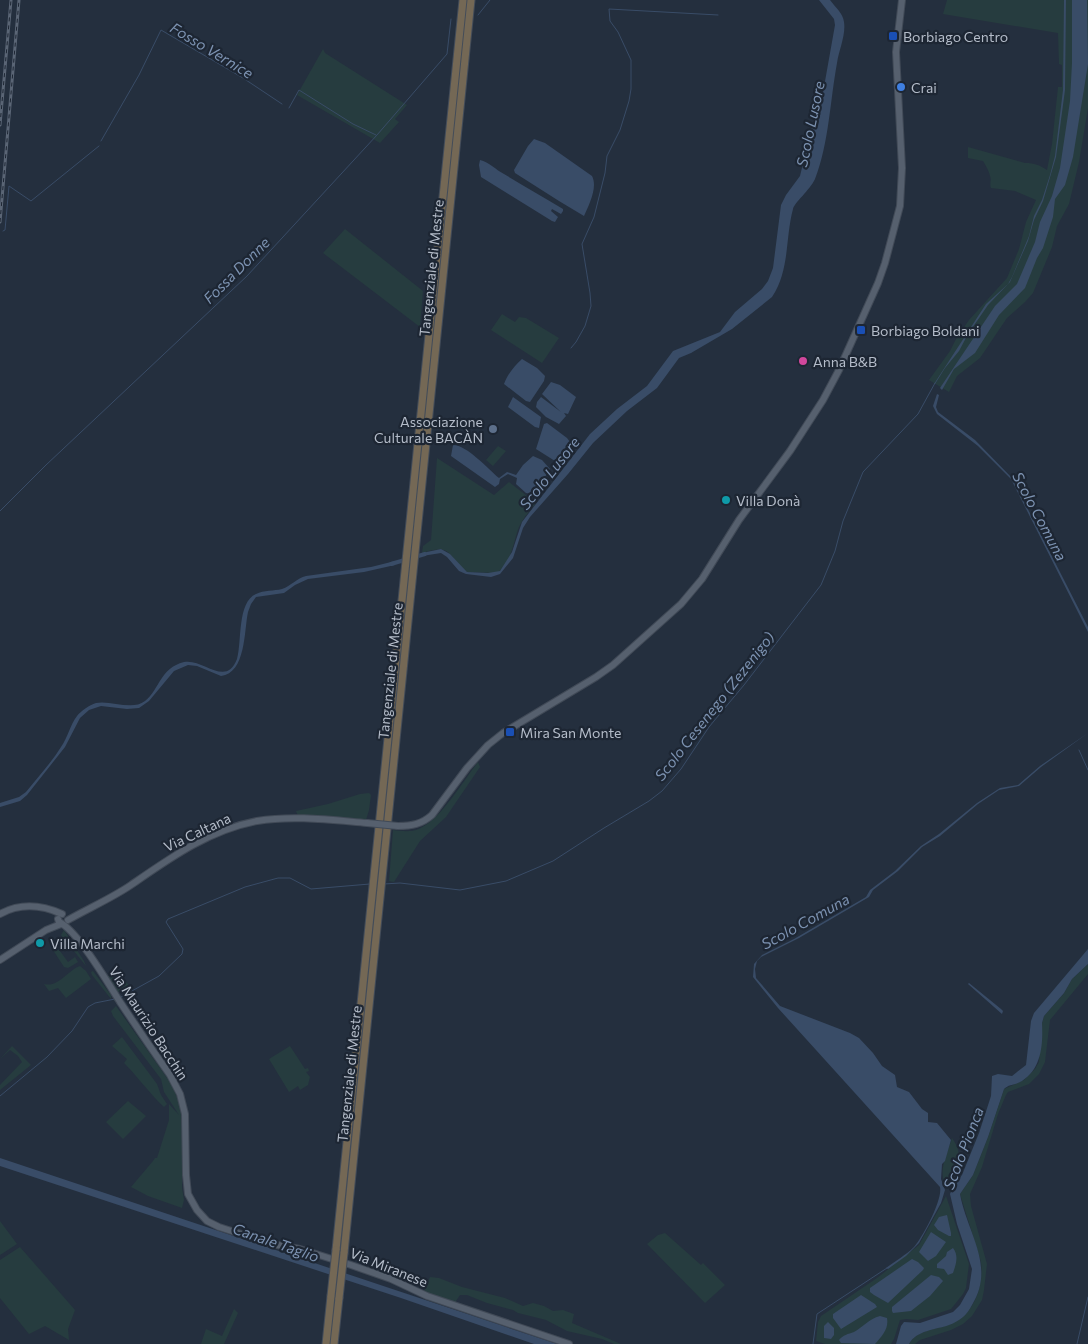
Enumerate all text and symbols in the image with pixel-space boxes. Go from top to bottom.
water label: Fosso Vernice [167,18,257,82]
place label: Borbiago Centro [903,28,1008,45]
marker: Borbiago Centro [887,30,899,42]
water label: Scolo Lusore [792,79,828,169]
place label: Crai [911,79,937,96]
marker: Crai [895,81,907,93]
street label: Tangenziale di Mestre [415,199,447,337]
water label: Fossa Donne [199,233,273,307]
place label: Borbiago Boldani [871,322,980,339]
marker: Borbiago Boldani [855,324,867,336]
place label: Anna B&B [813,353,877,370]
marker: Anna B&B [797,355,809,367]
place label: Associazione Culturale BACÀN [374,413,483,446]
marker: Associazione Culturale BACÀN [487,423,499,435]
water label: Scolo Lusore [515,433,583,513]
water label: Scolo Comuna [1009,469,1071,564]
place label: Villa Donà [736,492,800,509]
marker: Villa Donà [720,494,732,506]
street label: Tangenziale di Mestre [374,602,406,740]
water label: Scolo Cesenego (Zezenigo) [650,628,778,784]
place label: Mira San Monte [520,724,621,741]
marker: Mira San Monte [504,726,516,738]
street label: Via Caltana [161,809,233,855]
water label: Scolo Comuna [758,889,852,953]
place label: Villa Marchi [50,935,125,952]
marker: Villa Marchi [34,937,46,949]
street label: Via Maurizio Bacchin [106,963,192,1083]
street label: Tangenziale di Mestre [333,1005,365,1143]
water label: Scolo Pionca [939,1104,987,1192]
water label: Canale Taglio [230,1219,322,1265]
street label: Via Miranese [348,1244,430,1290]

